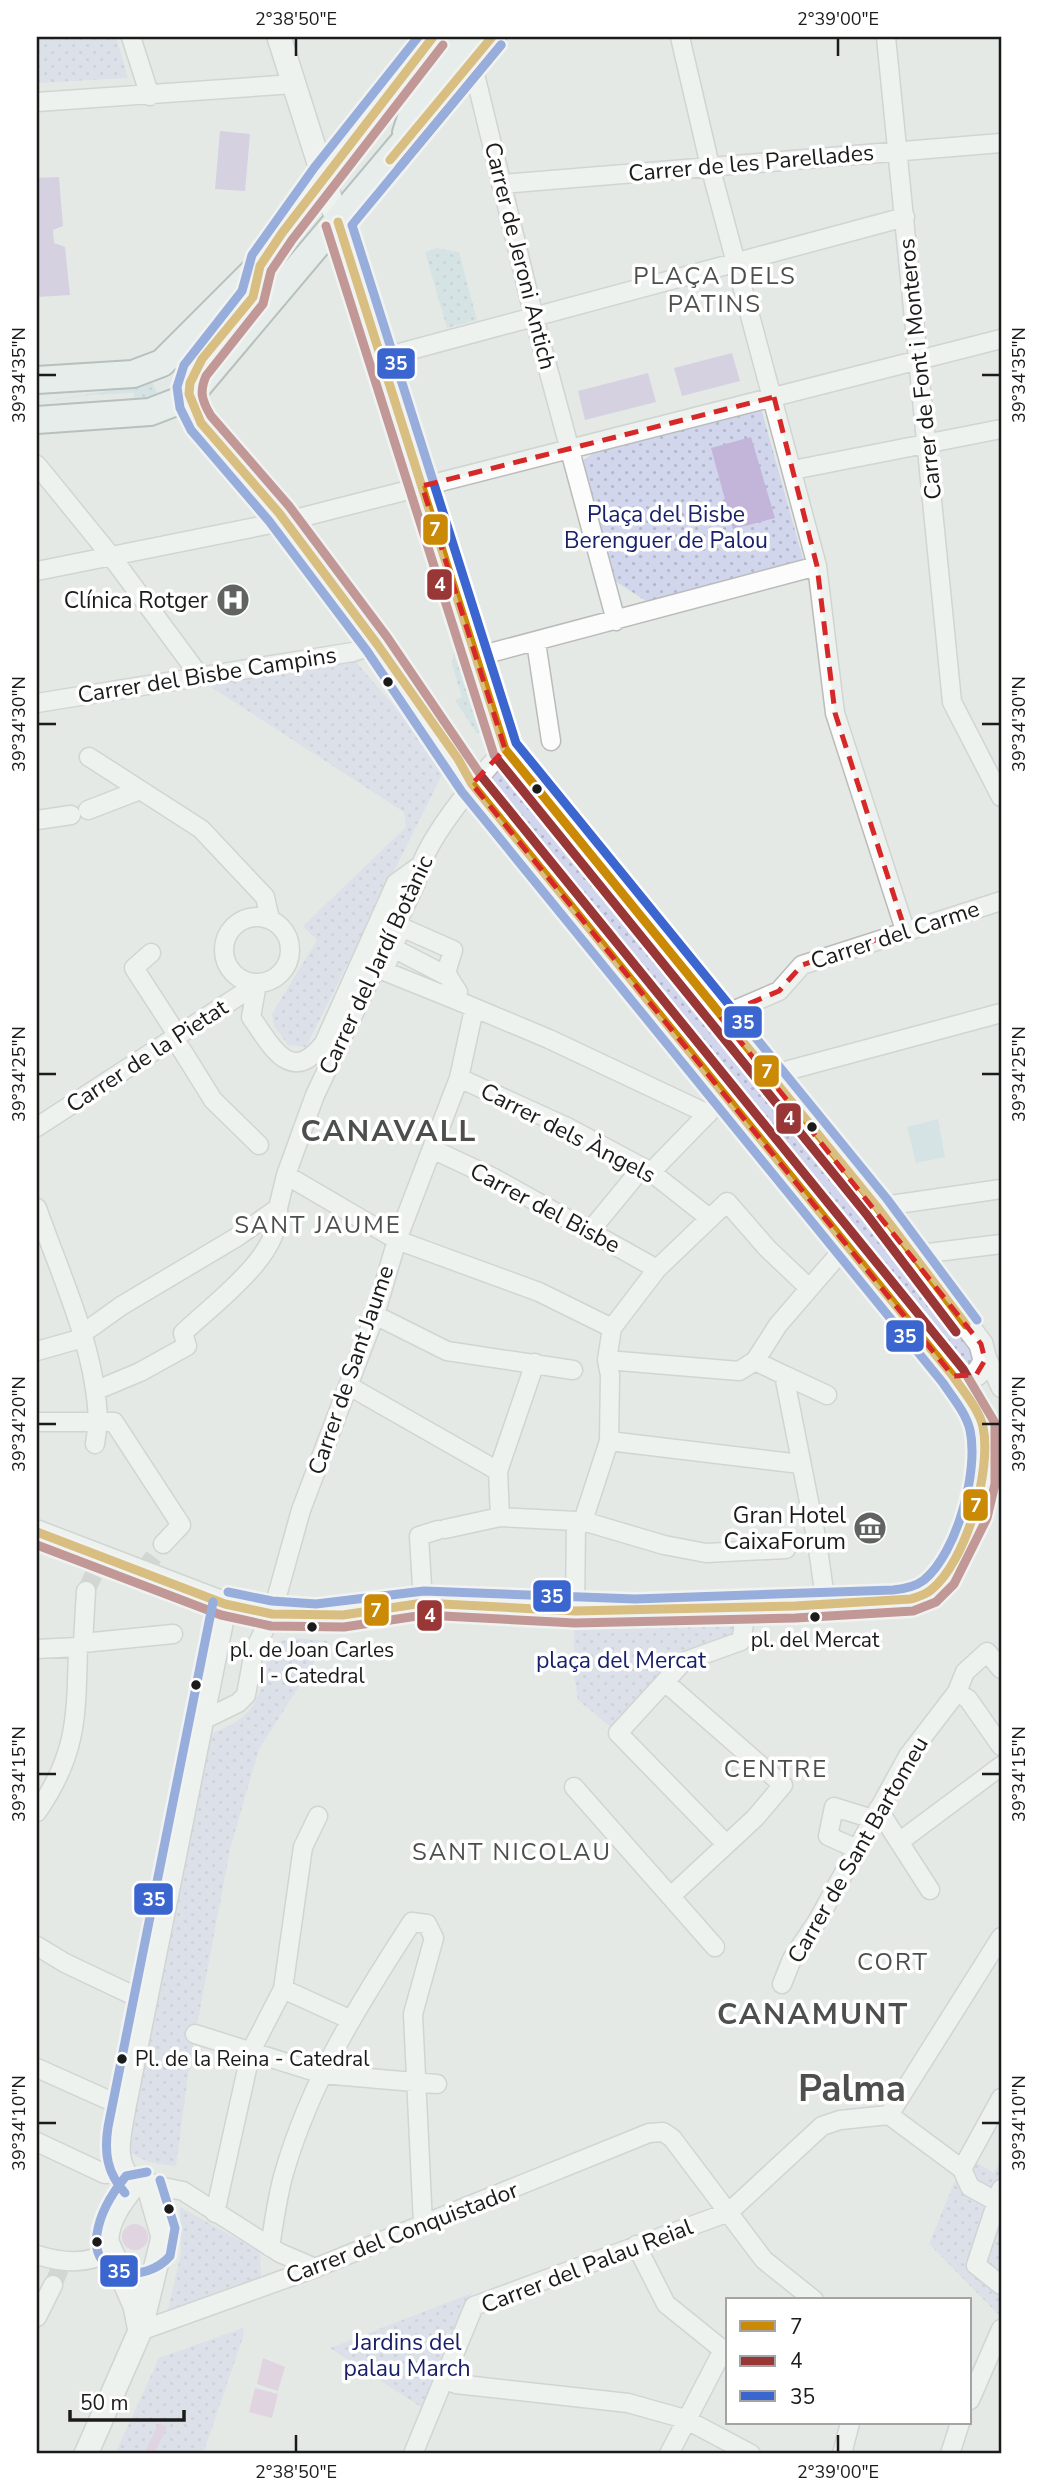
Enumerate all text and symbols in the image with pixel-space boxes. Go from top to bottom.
text: 2°38'50"E [255,7,337,31]
text: 2°39'00"E [797,7,879,31]
street label: Carrer de les Parellades [627,137,875,189]
street label: Carrer de Jeroni Antich [477,139,563,373]
street label: Carrer de Font i Monteros [891,237,949,501]
district label: PLAÇA DELS PATINS [633,260,797,320]
text: 39°34'35"N [7,327,31,423]
text: 39°34'35"N [1007,327,1031,423]
line badge: 35 [376,347,416,380]
text: 35 [385,351,407,377]
park label: Plaça del Bisbe Berenguer de Palou [564,499,768,556]
line badge: 7 [422,513,449,546]
text: 7 [429,517,441,543]
line badge: 4 [426,568,453,601]
text: 4 [434,572,446,598]
hospital icon: Clínica Rotger [214,581,252,619]
place label: Clínica Rotger [64,585,209,616]
street label: Carrer del Bisbe Campins [75,639,339,711]
unlabelled marker [381,675,395,689]
text: 39°34'30"N [7,676,31,772]
text: 39°34'30"N [1007,676,1031,772]
unlabelled marker [530,782,544,796]
street label: Carrer del Jardí Botànic [312,850,441,1080]
street label: Carrer del Carme [807,893,983,977]
street label: Carrer de la Pietat [60,992,235,1120]
line badge: 35 [723,1005,763,1039]
text: 35 [732,1010,754,1036]
text: 39°34'25"N [7,1026,31,1122]
text: 39°34'25"N [1007,1026,1031,1122]
line badge: 7 [753,1054,780,1088]
text: 7 [761,1059,773,1085]
street label: Carrer dels Àngels [475,1075,661,1191]
line badge: 4 [775,1102,802,1135]
text: 4 [783,1106,795,1132]
district label: CANAVALL [301,1111,477,1152]
unlabelled marker [805,1120,819,1134]
street label: Carrer del Bisbe [464,1155,626,1261]
district label: SANT JAUME [234,1209,402,1241]
street label: Carrer de Sant Jaume [301,1261,401,1479]
line badge: 35 [885,1319,925,1353]
text: 35 [894,1324,916,1350]
text: 39°34'20"N [7,1376,31,1472]
text: 39°34'20"N [1007,1376,1031,1472]
line badge: 7 [962,1488,989,1522]
text: 7 [970,1493,982,1519]
place label: Gran Hotel CaixaForum [723,1500,846,1557]
museum icon: Gran Hotel CaixaForum [851,1509,889,1547]
line badge: 35 [532,1579,572,1613]
text: 35 [541,1584,563,1610]
line badge: 7 [363,1593,390,1627]
text: 7 [370,1598,382,1624]
line badge: 4 [416,1599,443,1632]
text: 4 [424,1603,436,1629]
marker: pl. del Mercat [808,1610,822,1624]
marker: pl. de Joan Carles I - Catedral [305,1620,319,1634]
place label: pl. del Mercat [751,1626,880,1654]
place label: pl. de Joan Carles I - Catedral [230,1636,394,1690]
park label: plaça del Mercat [536,1645,707,1676]
unlabelled marker [189,1678,203,1692]
text: 39°34'15"N [7,1726,31,1822]
text: 39°34'15"N [1007,1726,1031,1822]
street label: Carrer de Sant Bartomeu [780,1731,936,1969]
district label: CENTRE [724,1753,828,1785]
district label: SANT NICOLAU [412,1836,612,1868]
line badge: 35 [133,1882,174,1916]
text: 35 [143,1887,165,1913]
district label: CORT [857,1946,929,1978]
district label: CANAMUNT [717,1994,909,2035]
place label: Pl. de la Reina - Catedral [135,2045,370,2073]
marker: Pl. de la Reina - Catedral [115,2052,129,2066]
district label: Palma [798,2064,906,2114]
text: 39°34'10"N [7,2075,31,2171]
text: 39°34'10"N [1007,2075,1031,2171]
street label: Carrer del Conquistador [282,2174,523,2292]
unlabelled marker [162,2202,176,2216]
street label: Carrer del Palau Reial [477,2211,697,2321]
unlabelled marker [90,2235,104,2249]
line badge: 35 [99,2254,139,2288]
text: 35 [108,2259,130,2285]
legend [726,2298,972,2424]
text: 7 [790,2313,803,2341]
park label: Jardins del palau March [343,2327,471,2384]
text: 4 [790,2347,803,2375]
scale bar [70,2379,184,2423]
text: 35 [790,2383,815,2411]
text: 50 m [80,2389,129,2417]
text: 2°38'50"E [255,2460,337,2484]
text: 2°39'00"E [797,2460,879,2484]

